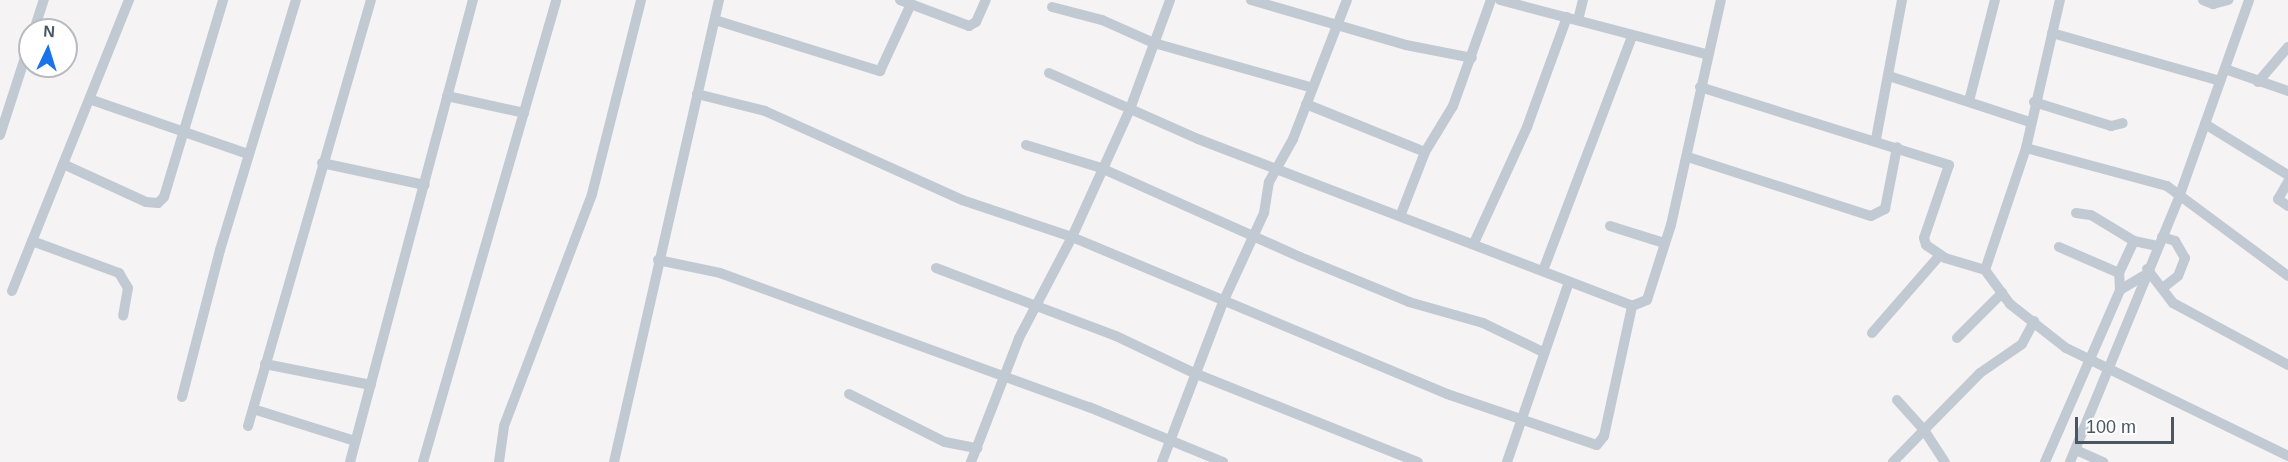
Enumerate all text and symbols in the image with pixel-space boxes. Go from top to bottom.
north arrow [18,18,78,78]
text: N [43,23,56,40]
scale bar [2078,405,2177,443]
text: 100 m [2086,417,2136,437]

